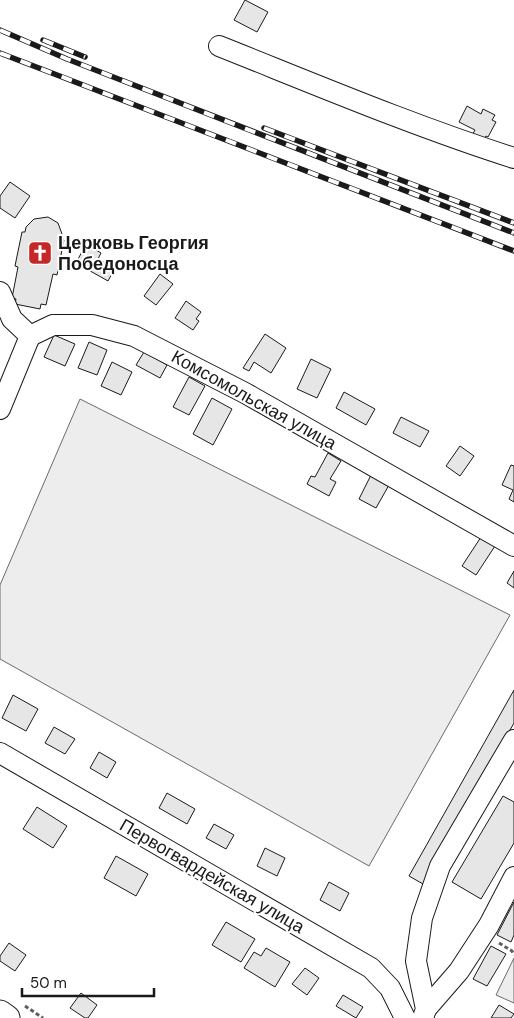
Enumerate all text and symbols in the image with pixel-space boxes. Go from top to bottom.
place label: Церковь Георгия Победоносца [58,231,209,276]
church icon: Церковь Георгия Победоносца [27,240,53,266]
street label: Комсомольская улица [167,345,342,456]
street label: Первогвардейская улица [115,813,310,939]
scale bar [22,966,155,998]
text: 50 m [30,973,67,993]

